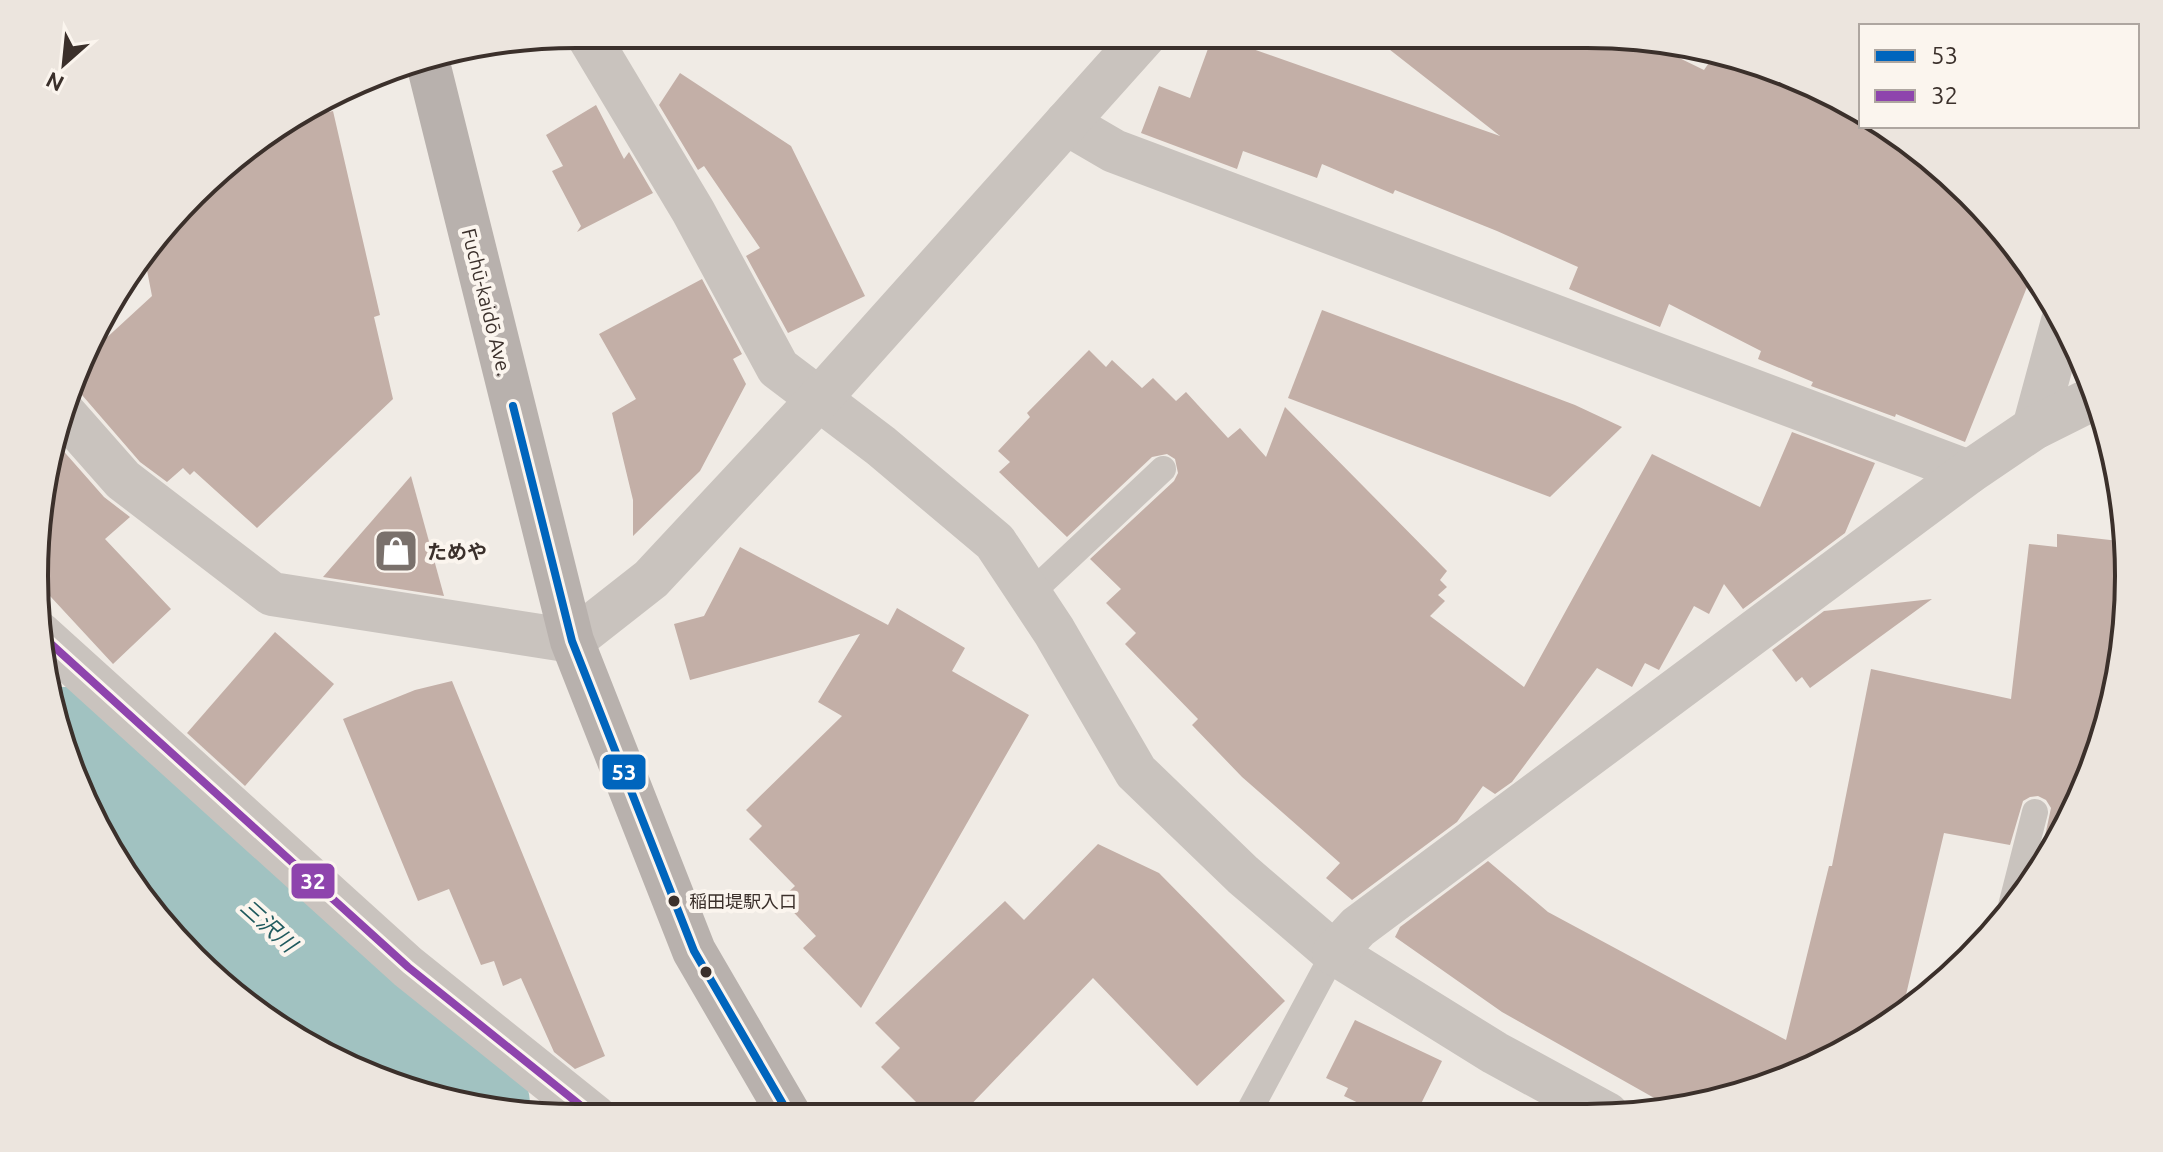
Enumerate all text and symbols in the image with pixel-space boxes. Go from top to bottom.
north arrow [24,24,104,104]
legend [1859,24,2139,128]
text: 53 [1931,42,1958,69]
text: N [42,67,68,97]
text: 32 [1931,82,1958,109]
street label: Fuchū-kaidō Ave. [458,226,516,378]
shop icon: ためや [372,527,420,575]
place label: ためや [427,540,487,563]
line badge: 53 [601,753,647,791]
text: 53 [612,759,636,784]
line badge: 32 [290,862,336,900]
text: 32 [301,868,325,893]
place label: 稲田堤駅入口 [689,891,797,911]
marker: 稲田堤駅入口 [666,893,682,909]
water label: 三沢川 [236,894,303,958]
unlabelled marker [698,964,714,980]

